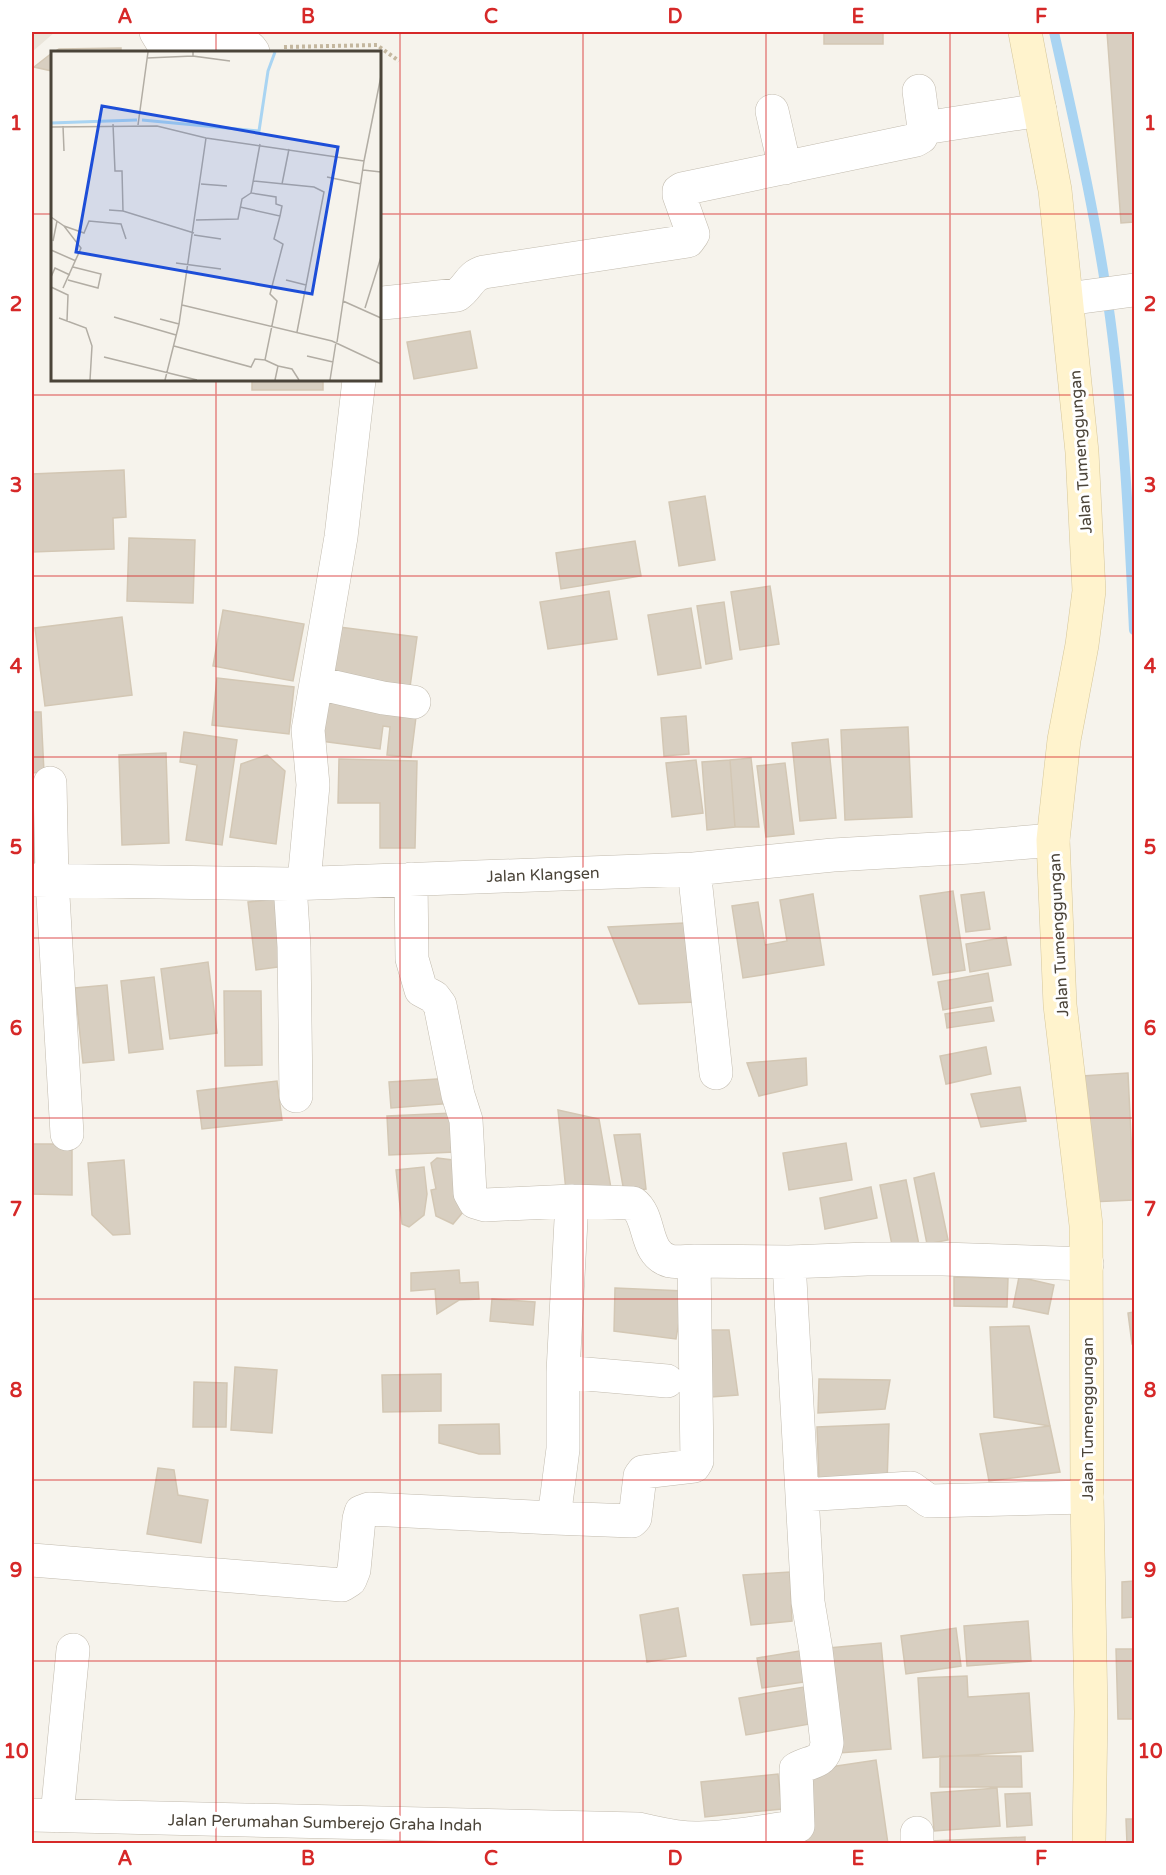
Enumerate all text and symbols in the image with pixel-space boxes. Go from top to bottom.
text: A [118,5,133,29]
text: B [301,5,315,29]
text: C [484,5,498,29]
text: D [667,5,683,29]
text: E [852,5,865,29]
text: F [1035,5,1047,29]
inset map [51,51,381,381]
text: 1 [10,112,22,136]
text: 1 [1144,112,1156,136]
text: 2 [10,293,22,317]
text: 2 [1144,293,1156,317]
street label: Jalan Tumenggungan [1065,370,1097,534]
text: 3 [10,474,22,498]
text: 3 [1144,474,1156,498]
text: 4 [10,655,23,679]
text: 4 [1144,655,1157,679]
text: 5 [10,836,22,860]
text: 5 [1144,836,1156,860]
street label: Jalan Tumenggungan [1045,853,1073,1017]
street label: Jalan Klangsen [486,863,600,887]
text: 6 [10,1017,22,1041]
text: 6 [1144,1017,1156,1041]
text: 7 [10,1198,22,1222]
text: 7 [1144,1198,1156,1222]
street label: Jalan Tumenggungan [1078,1337,1098,1501]
text: 8 [10,1379,22,1403]
text: 8 [1144,1379,1156,1403]
text: 9 [10,1559,22,1583]
text: 9 [1144,1559,1156,1583]
text: 10 [3,1740,29,1764]
text: 10 [1137,1740,1163,1764]
street label: Jalan Perumahan Sumberejo Graha Indah [168,1810,482,1836]
text: A [118,1847,133,1871]
text: B [301,1847,315,1871]
text: C [484,1847,498,1871]
text: D [667,1847,683,1871]
text: E [852,1847,865,1871]
text: F [1035,1847,1047,1871]

